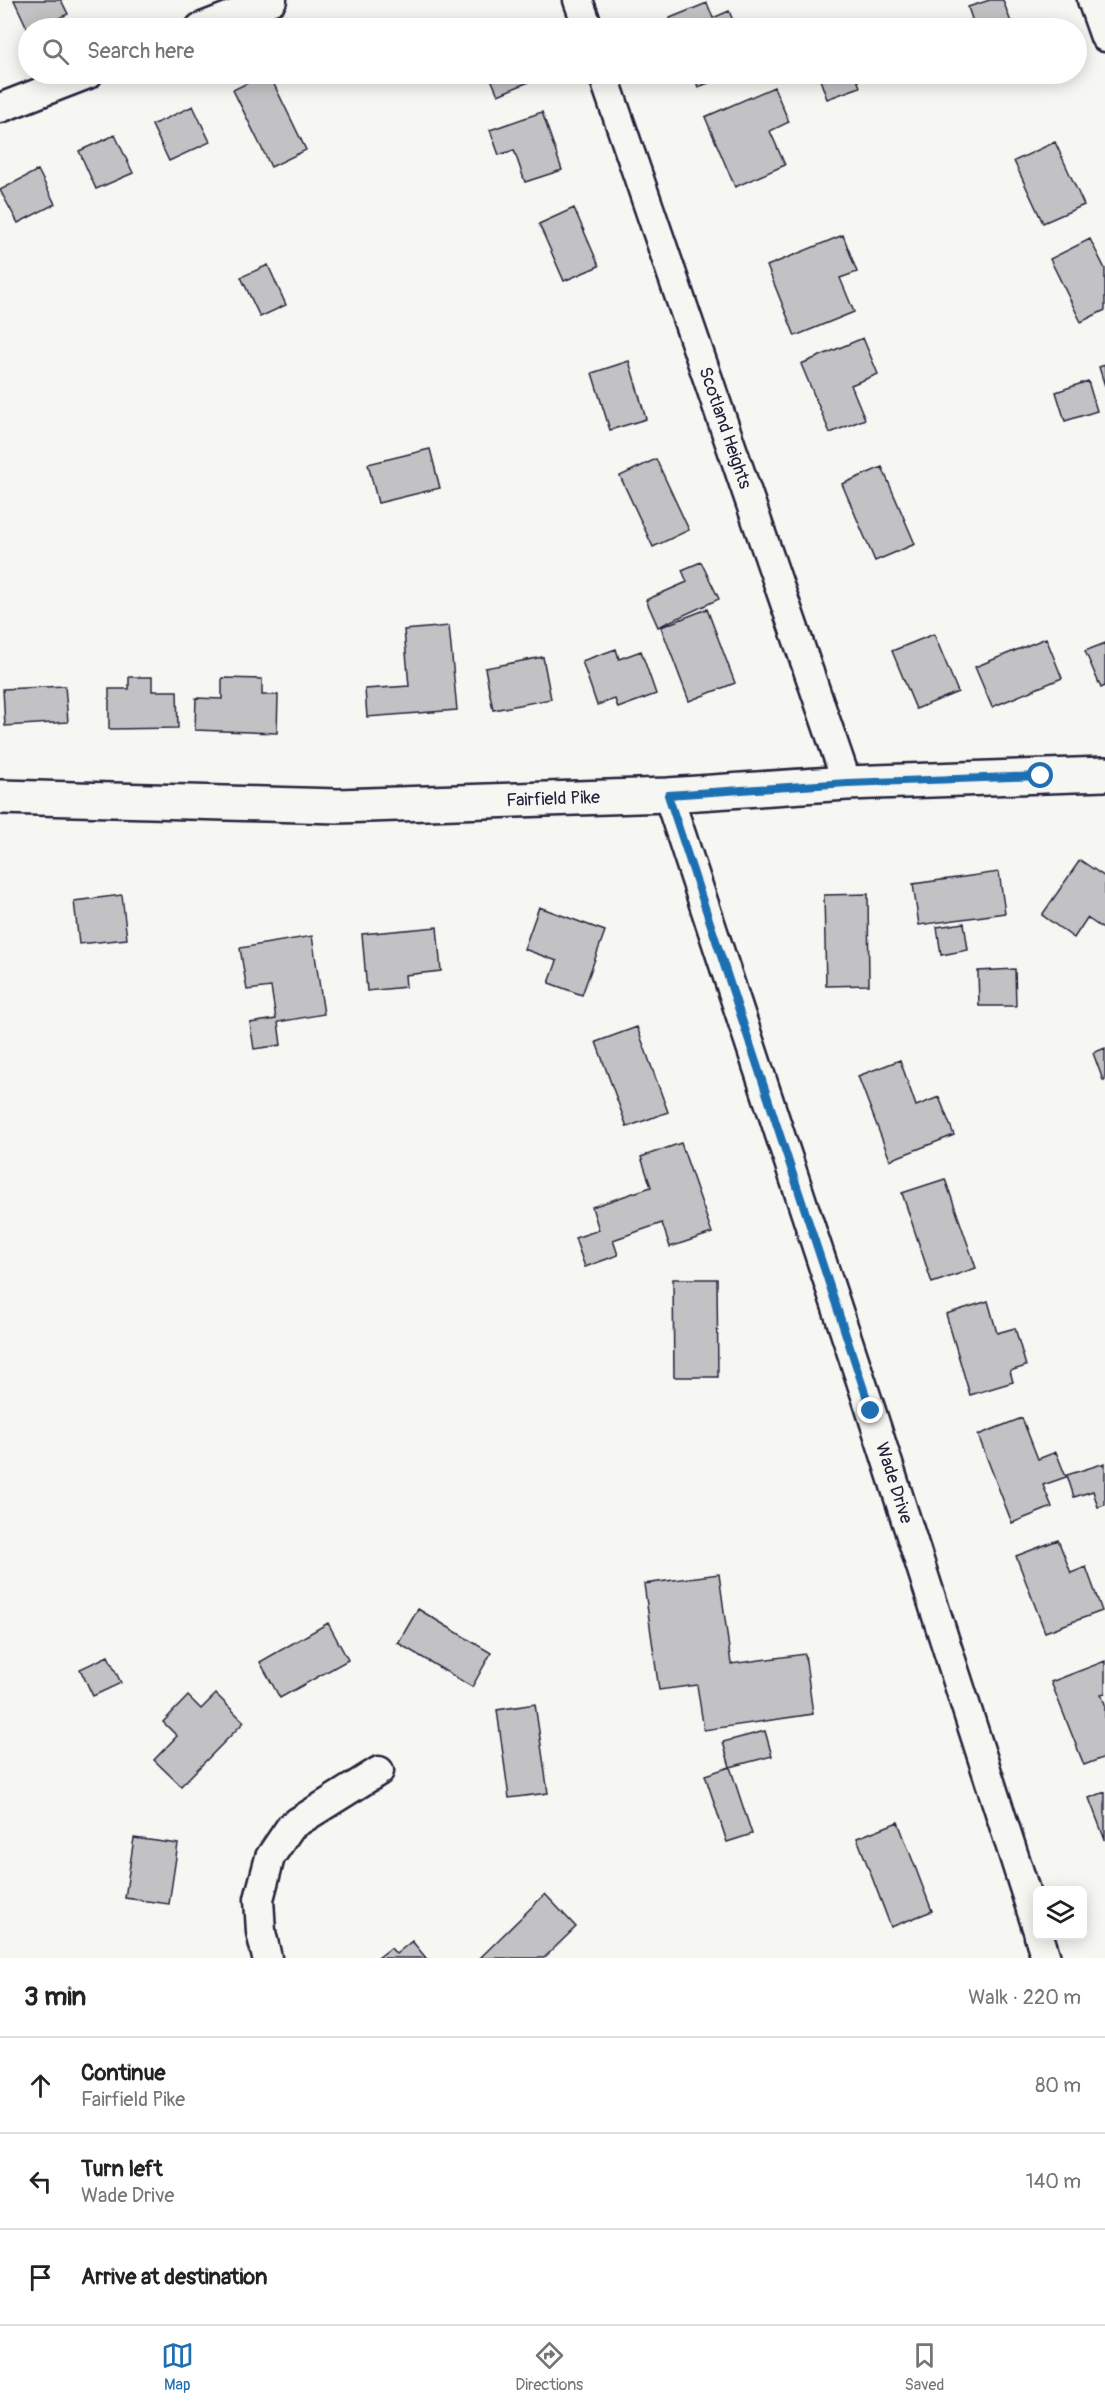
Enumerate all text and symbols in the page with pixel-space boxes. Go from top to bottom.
search box [18,18,1087,84]
icon: search [39,35,72,68]
text: Search here [87,37,194,65]
street label: Scotland Heights [693,364,757,492]
route start [1027,762,1053,788]
street label: Fairfield Pike [506,786,600,812]
route end [857,1397,883,1423]
street label: Wade Drive [870,1440,918,1527]
map controls [1033,1886,1087,1940]
button: layers [1033,1886,1087,1940]
text: 3 min [24,1981,86,2013]
text: Walk · 220 m [968,1985,1081,2010]
text: Continue [81,2059,165,2087]
icon: ahead [24,2069,57,2102]
text: 80 m [1035,2073,1081,2098]
text: Fairfield Pike [81,2087,185,2112]
text: Turn left [81,2155,163,2183]
icon: left [24,2165,57,2198]
text: 140 m [1026,2169,1081,2194]
text: Wade Drive [81,2183,174,2208]
icon: arrive [24,2261,57,2294]
text: Arrive at destination [81,2263,267,2291]
tab: Map [161,2339,194,2395]
tab: Directions [515,2339,583,2395]
tab: Saved [905,2339,944,2395]

